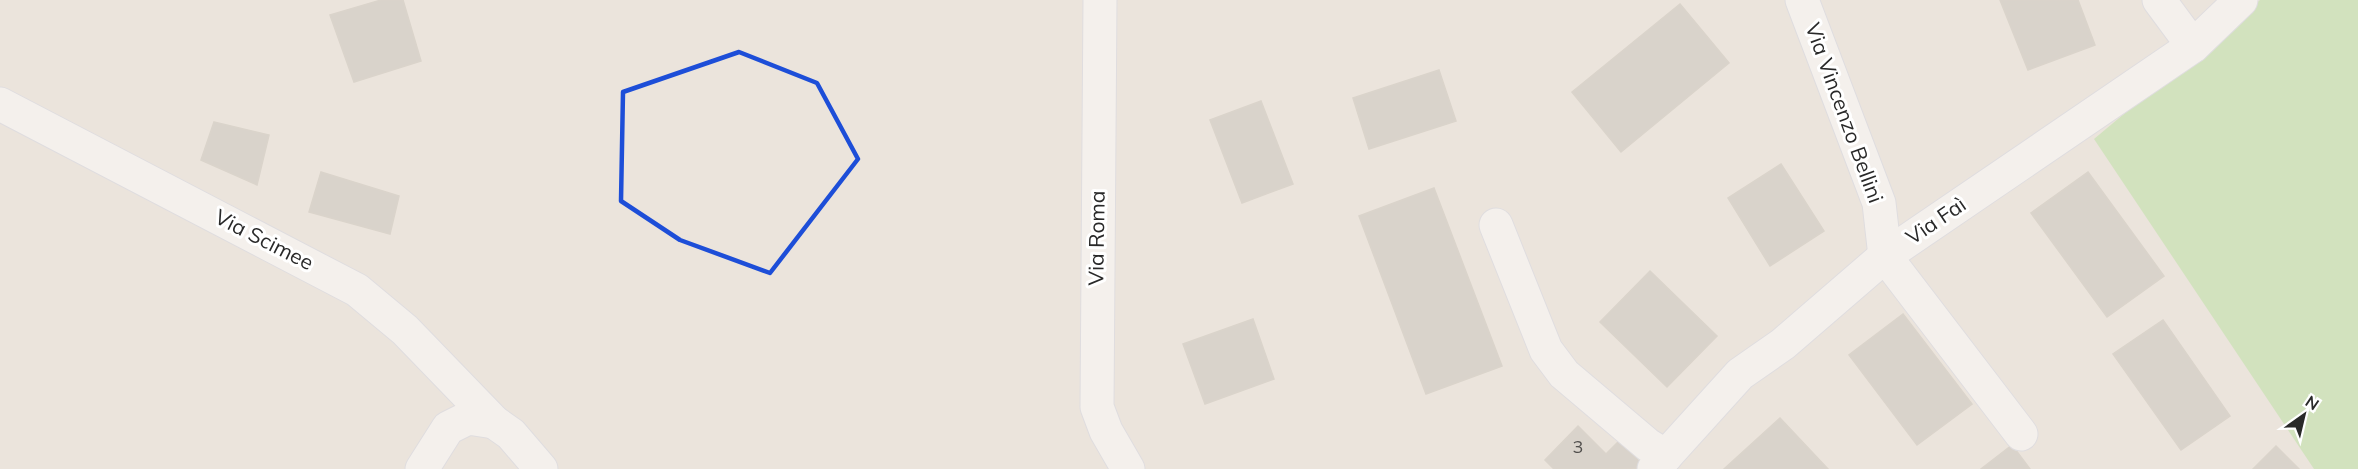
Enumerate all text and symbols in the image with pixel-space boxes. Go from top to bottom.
street label: Via Vincenzo Bellini [1800,19,1890,206]
street label: Via Roma [1082,190,1110,286]
street label: Via Faì [1901,191,1970,250]
street label: Via Scimee [211,203,318,275]
north arrow [2274,385,2334,445]
text: N [2302,391,2323,414]
house number: 3 [1573,435,1583,458]

